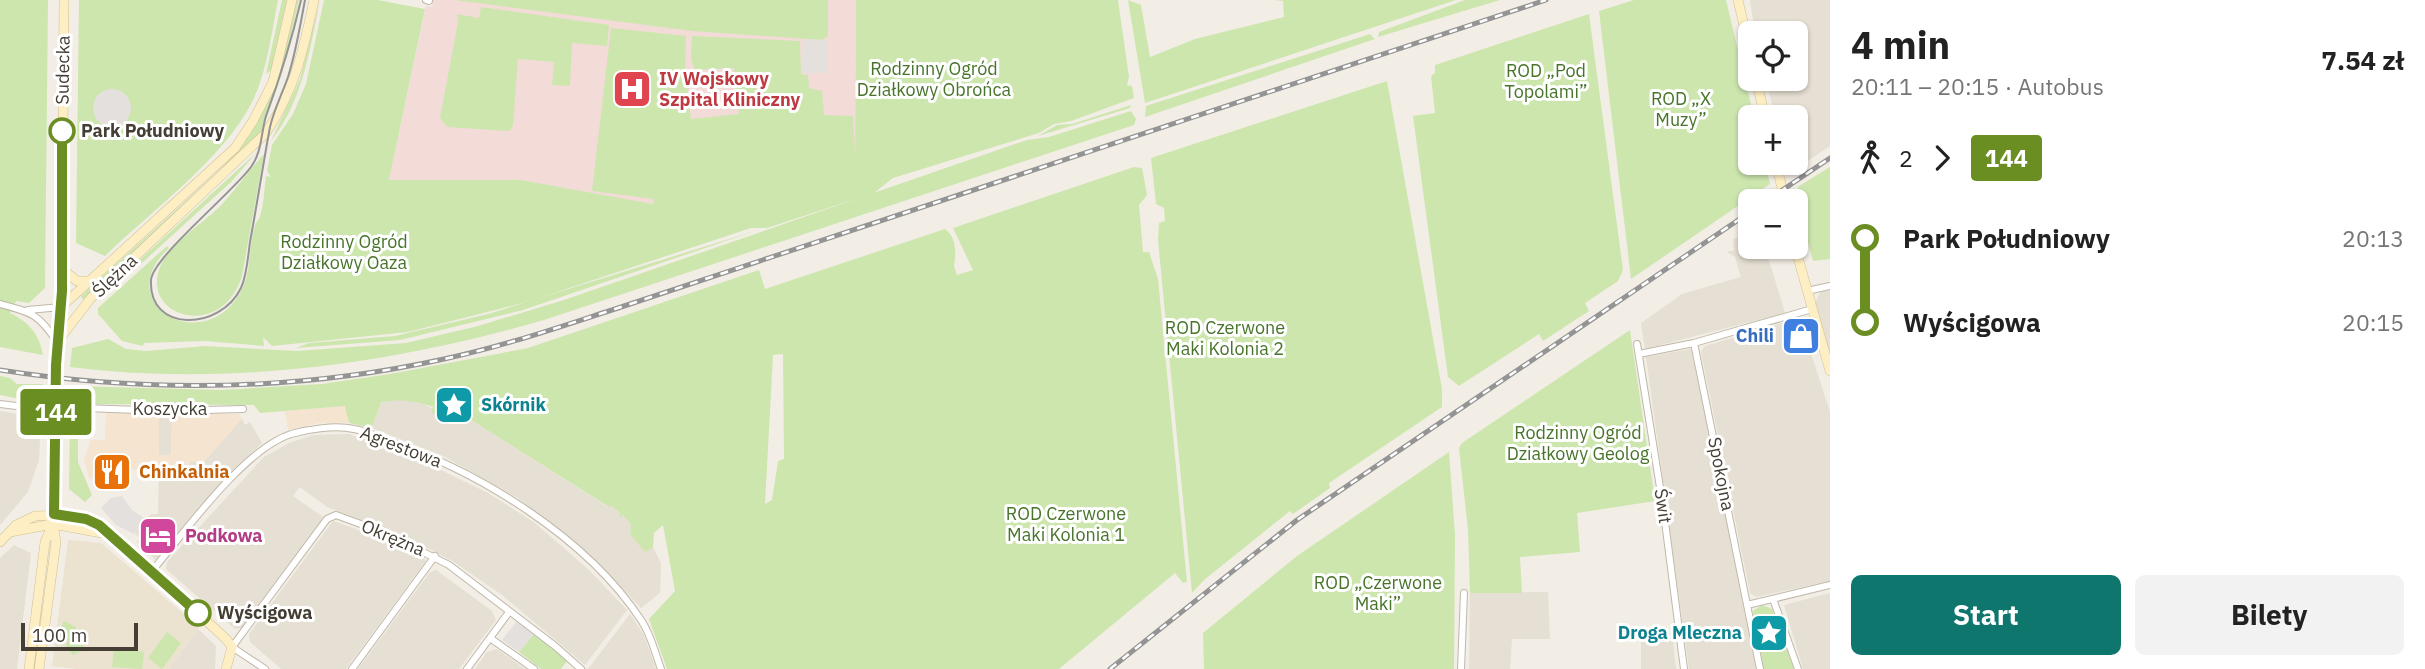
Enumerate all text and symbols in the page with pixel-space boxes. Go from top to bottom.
text: 4 min [1851,20,1950,69]
map controls [1738,21,1808,259]
button: locate [1738,21,1808,91]
street label: Sudecka [50,35,75,105]
text: 7.54 zł [2321,43,2404,77]
park label: Rodzinny Ogród Działkowy Obrońca [857,57,1012,101]
park label: ROD „Pod Topolami” [1505,59,1587,103]
place label: IV Wojskowy Szpital Kliniczny [659,67,801,111]
hospital icon: IV Wojskowy Szpital Kliniczny [611,68,653,110]
text: 20:11 – 20:15 · Autobus [1851,71,2104,101]
park label: ROD „X Muzy” [1651,87,1711,131]
button: + [1738,105,1808,175]
marker: Park Południowy [49,118,75,144]
place label: Park Południowy [81,119,225,142]
icon: walk [1851,139,1889,177]
icon: forward [1923,139,1961,177]
text: 144 [1985,142,2028,174]
text: 2 [1899,143,1913,173]
button: − [1738,189,1808,259]
text: Park Południowy [1903,221,2110,255]
text: 20:13 [2342,223,2404,253]
park label: Rodzinny Ogród Działkowy Oaza [280,230,408,274]
street label: Ślężna [87,249,142,302]
text: Wyścigowa [1903,305,2041,339]
text: 20:15 [2342,307,2404,337]
shop icon: Chili [1780,315,1822,357]
park label: ROD Czerwone Maki Kolonia 2 [1165,316,1285,360]
place label: Chili [1736,324,1774,347]
place icon: Skórnik [433,384,475,426]
line badge: 144 [16,389,96,435]
place label: Skórnik [481,393,546,416]
text: 144 [34,396,78,428]
street label: Koszycka [133,397,208,420]
street label: Agrestowa [357,420,446,473]
park label: Rodzinny Ogród Działkowy Geolog [1507,421,1650,465]
street label: Spokojna [1703,435,1740,513]
restaurant icon: Chinkalnia [91,451,133,493]
place label: Chinkalnia [139,460,230,483]
street label: Świt [1650,487,1677,525]
park label: ROD Czerwone Maki Kolonia 1 [1006,502,1126,546]
street label: Okrężna [358,514,429,561]
hotel icon: Podkowa [137,515,179,557]
place label: Podkowa [185,524,263,547]
park label: ROD „Czerwone Maki” [1314,571,1442,615]
button: Start [1851,575,2121,655]
button: Bilety [2135,575,2404,655]
marker: Wyścigowa [185,600,211,626]
place label: Wyścigowa [217,601,312,624]
place icon: Droga Mleczna [1748,612,1790,654]
scale bar [21,620,138,652]
place label: Droga Mleczna [1618,621,1742,644]
text: 100 m [32,623,87,647]

